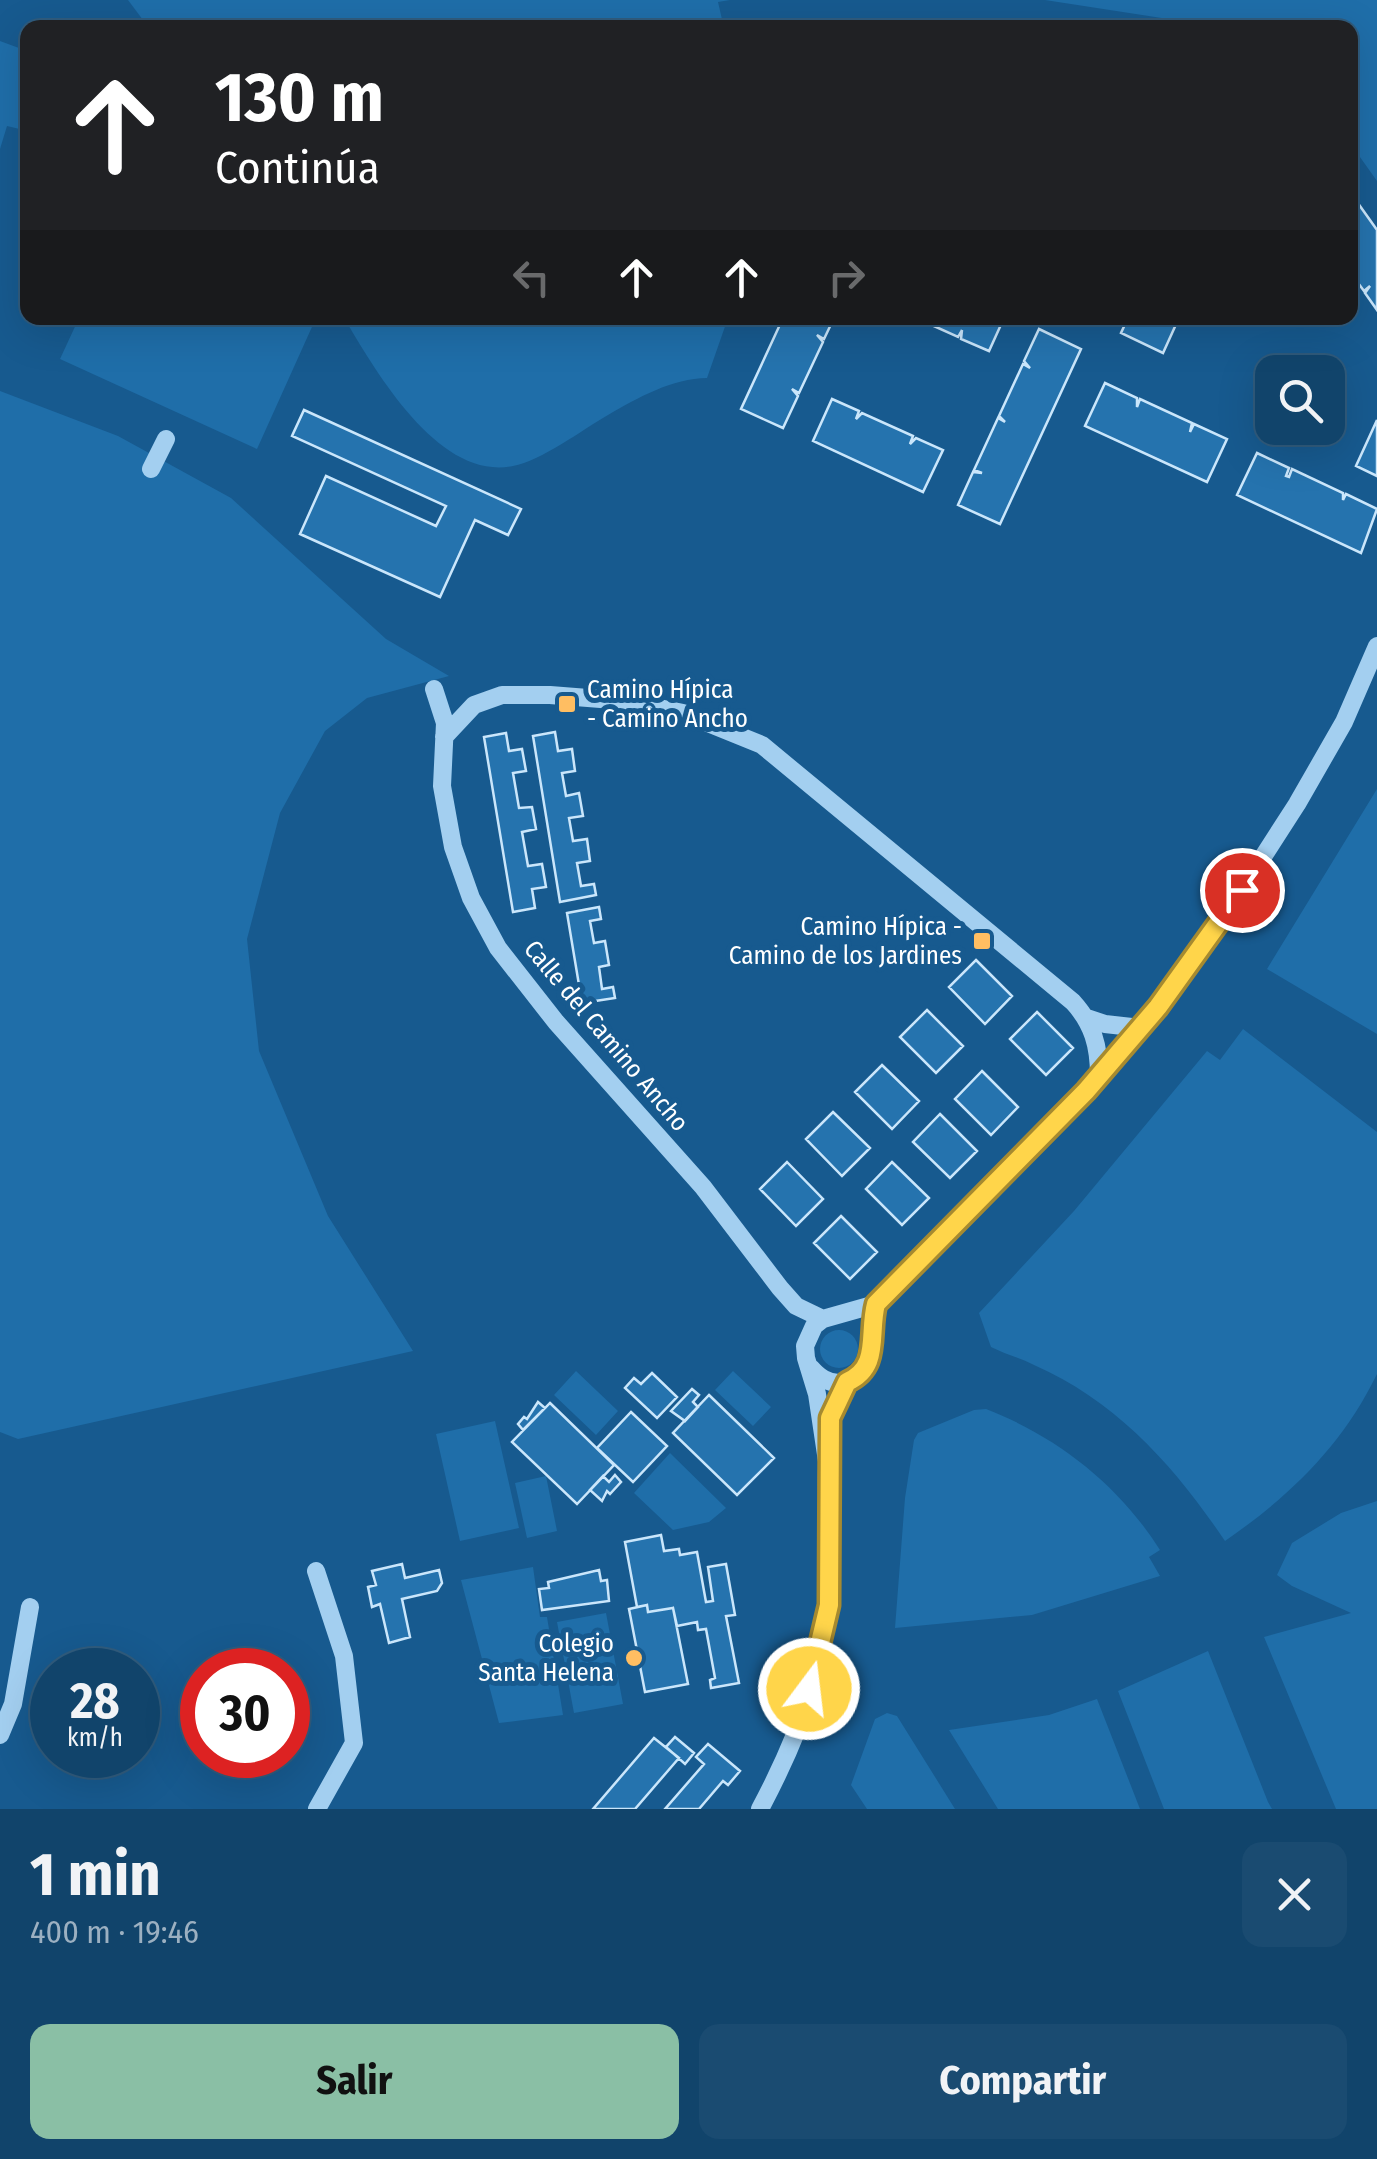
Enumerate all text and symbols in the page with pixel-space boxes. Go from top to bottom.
text: 130 m [215,56,384,140]
icon: ahead [50,60,180,190]
text: Continúa [215,141,380,195]
icon: left [504,250,559,305]
icon: ahead [609,250,664,305]
icon: ahead [714,250,769,305]
icon: right [819,250,874,305]
map controls [1255,355,1345,445]
button: search [1255,355,1345,445]
place label: Camino Hípica - Camino Ancho [587,675,748,734]
marker: Camino Hípica - Camino Ancho [556,693,578,715]
pin [1200,848,1285,933]
icon: arrive [1215,863,1270,918]
place label: Camino Hípica - Camino de los Jardines [729,912,962,971]
marker: Camino Hípica - Camino de los Jardines [971,930,993,952]
street label: Calle del Camino Ancho [517,935,695,1137]
place label: Colegio Santa Helena [478,1629,614,1688]
position arrow [757,1637,861,1741]
marker: Colegio Santa Helena [623,1647,645,1669]
speed limit sign: 30 [180,1648,310,1778]
text: 28 [70,1671,120,1731]
text: km/h [67,1723,123,1753]
text: 1 min [30,1839,161,1911]
button: close [1242,1842,1347,1947]
text: 400 m · 19:46 [30,1913,199,1951]
button: Salir [30,2024,679,2139]
button: Compartir [699,2024,1347,2139]

